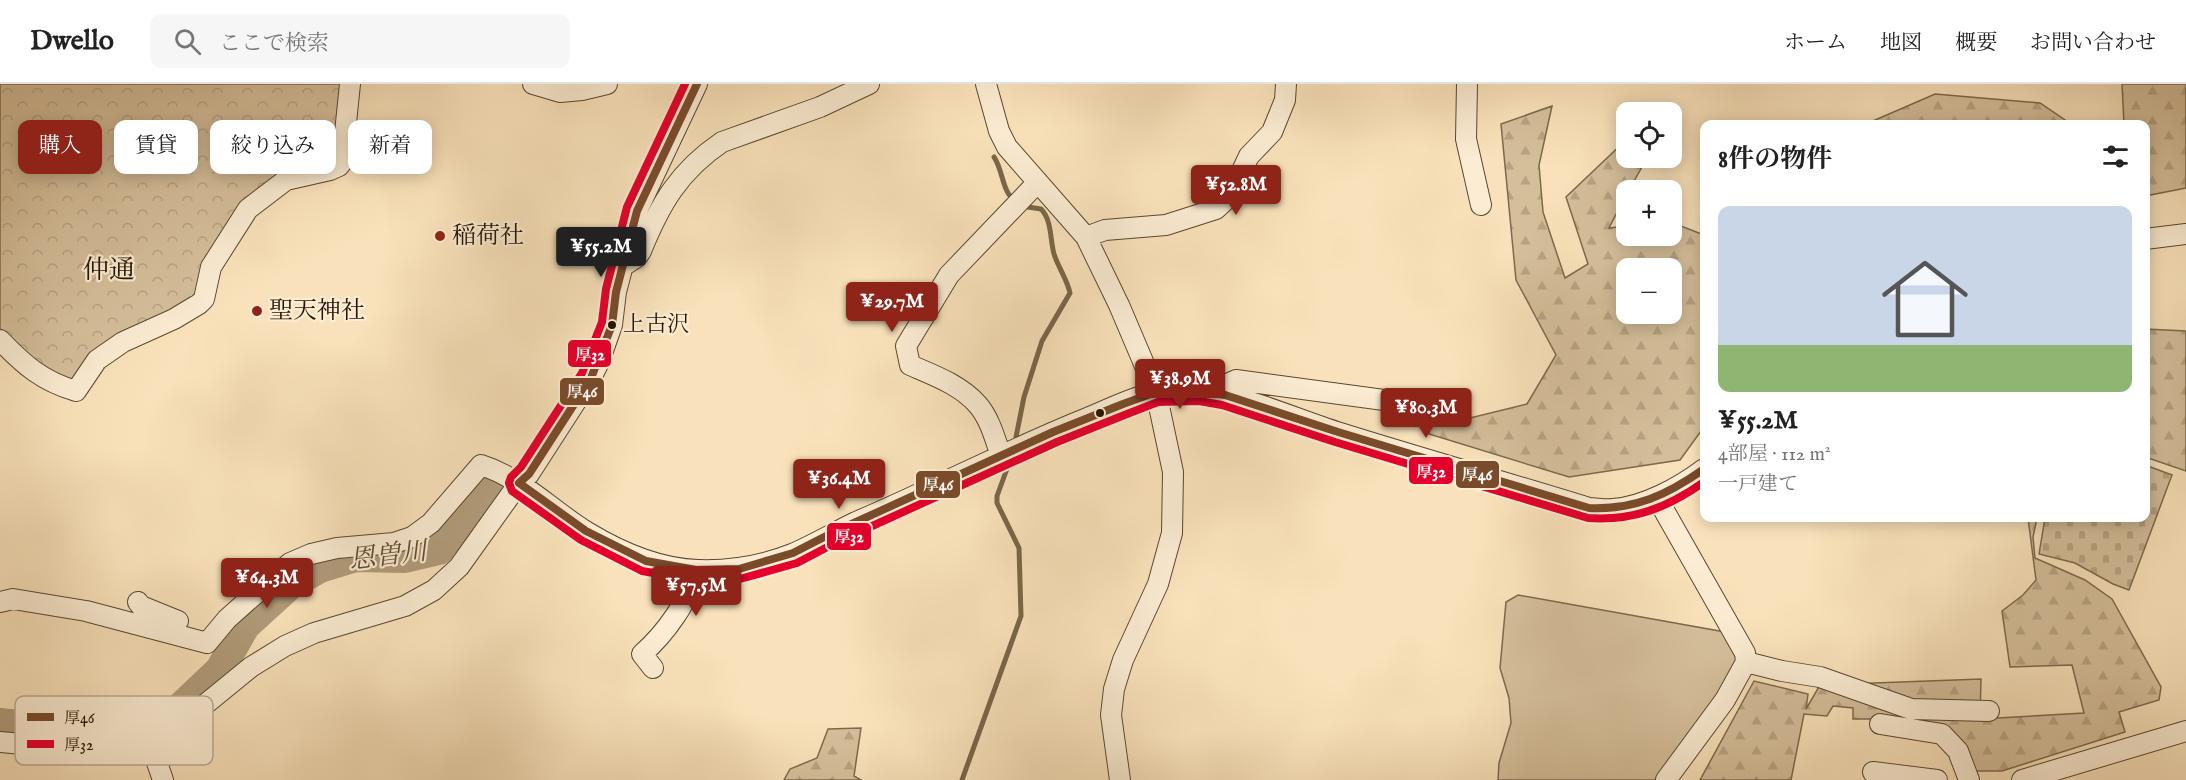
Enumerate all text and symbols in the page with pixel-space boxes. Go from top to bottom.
search box [150,14,570,68]
text: Dwello [30,24,114,59]
icon: search [171,25,204,58]
text: ここで検索 [219,30,329,58]
text: ホーム [1784,30,1847,57]
text: 地図 [1880,30,1922,57]
text: 概要 [1955,30,1997,57]
text: お問い合わせ [2030,30,2156,57]
map controls [1616,102,1682,324]
button: locate [1616,102,1682,168]
chip: 購入 [18,120,102,174]
chip: 賃貸 [114,120,198,174]
chip: 絞り込み [210,120,336,174]
chip: 新着 [348,120,432,174]
icon: filters [2099,140,2132,173]
text: 8件の物件 [1718,143,1832,176]
pin: ¥52.8M [1187,165,1285,216]
text: ¥52.8M [1205,172,1267,197]
button: + [1616,180,1682,246]
place label: 稲荷社 [452,221,524,252]
pin: ¥55.2M [552,227,650,278]
marker: 稲荷社 [433,229,447,243]
text: ¥55.2M [570,234,632,259]
icon: home [1871,245,1979,353]
district label: 仲通 [83,254,135,287]
button: − [1616,258,1682,324]
pin: ¥29.7M [843,282,941,333]
text: ¥29.7M [860,289,924,314]
place label: 聖天神社 [269,296,365,327]
marker: 聖天神社 [250,304,264,318]
place label: 上古沢 [623,311,689,339]
marker: 上古沢 [606,319,618,331]
line badge: 厚32 [567,339,612,368]
text: 厚32 [575,346,605,366]
pin: ¥38.9M [1131,359,1229,410]
text: ¥38.9M [1149,366,1211,391]
line badge: 厚46 [559,377,605,406]
text: 厚46 [567,383,599,403]
pin: ¥80.3M [1377,388,1475,439]
text: ¥80.3M [1395,395,1457,420]
text: ¥55.2M [1718,404,1798,437]
unlabelled marker [1094,407,1106,419]
text: 4部屋 · 112 m² [1718,442,1831,467]
line badge: 厚32 [1408,456,1454,485]
pin: ¥36.4M [790,459,888,510]
line badge: 厚46 [1455,460,1500,489]
text: 厚32 [1416,463,1446,483]
text: ¥36.4M [807,466,871,491]
text: 厚46 [1462,466,1494,486]
line badge: 厚46 [915,470,961,499]
text: 一戸建て [1718,472,1798,497]
text: 厚46 [923,476,955,496]
line badge: 厚32 [826,522,872,551]
text: 厚32 [834,528,864,548]
water label: 恩曽川 [347,535,432,577]
pin: ¥64.3M [218,558,316,609]
text: ¥64.3M [235,565,299,590]
pin: ¥57.5M [647,566,745,617]
text: ¥57.5M [665,573,727,598]
legend [15,696,213,765]
text: 厚46 [64,709,95,729]
text: 厚32 [64,736,94,756]

